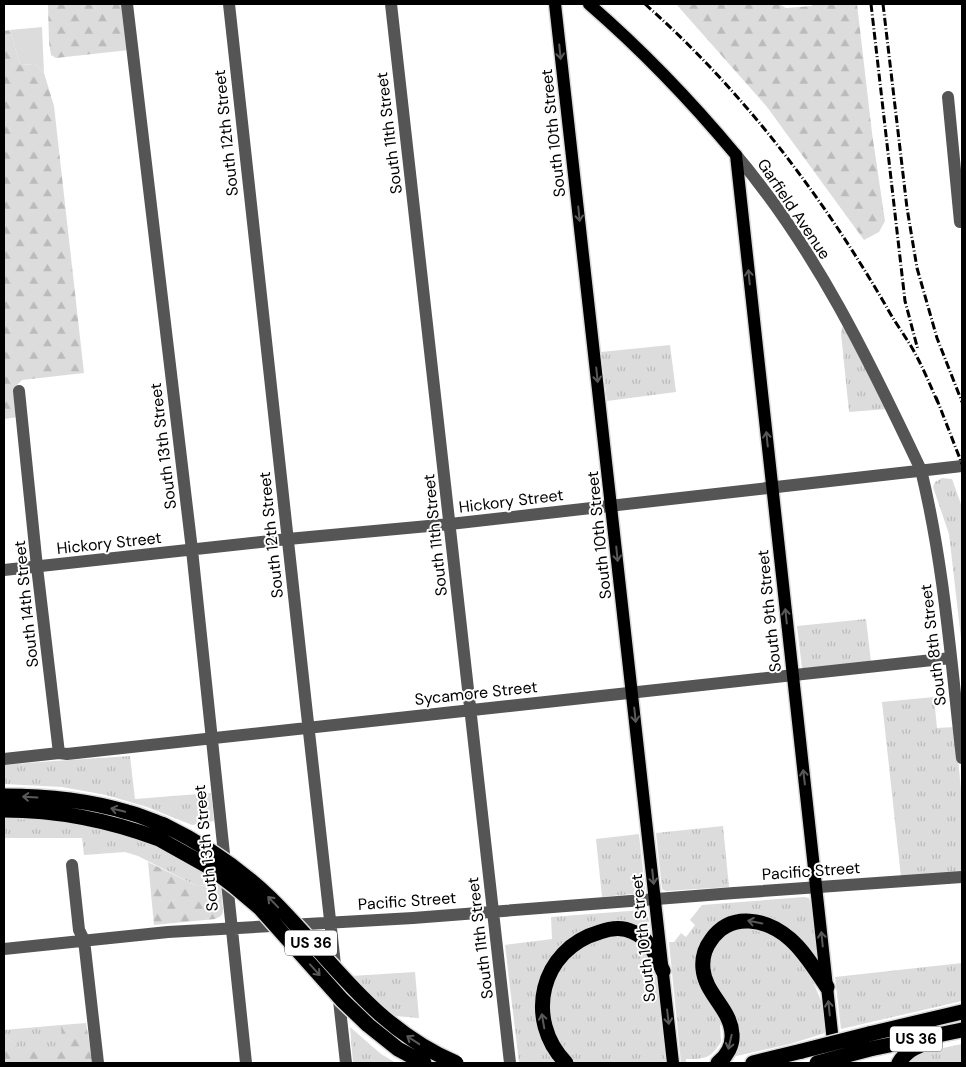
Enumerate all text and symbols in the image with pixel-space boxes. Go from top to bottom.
one-way arrow [555,44,565,60]
street label: South 10th Street [536,68,570,198]
street label: South 12th Street [209,69,243,197]
street label: South 11th Street [371,71,407,195]
street label: Garfield Avenue [753,155,835,263]
one-way arrow [574,205,584,221]
one-way arrow [744,270,754,286]
one-way arrow [592,367,602,383]
street label: South 13th Street [145,382,181,510]
one-way arrow [762,431,772,447]
street label: South 10th Street [582,470,616,600]
street label: South 12th Street [254,471,288,599]
street label: South 11th Street [418,473,452,597]
street label: Hickory Street [457,484,565,518]
street label: Hickory Street [56,527,162,559]
street label: South 14th Street [9,540,43,668]
one-way arrow [612,546,622,562]
street label: South 9th Street [752,549,786,673]
street label: South 8th Street [915,583,951,707]
one-way arrow [781,608,791,624]
street label: Sycamore Street [414,676,538,710]
one-way arrow [630,707,640,723]
one-way arrow [799,770,809,786]
street label: South 13th Street [189,784,223,912]
one-way arrow [22,792,38,801]
one-way arrow [110,804,126,814]
street label: Pacific Street [761,857,861,885]
one-way arrow [648,869,658,885]
street label: South 10th Street [626,873,660,1003]
street label: South 11th Street [462,876,498,1000]
street label: Pacific Street [357,887,457,915]
one-way arrow [267,895,279,908]
one-way arrow [747,916,763,926]
road number: US 36 [285,930,337,956]
one-way arrow [817,931,827,947]
one-way arrow [309,964,321,977]
one-way arrow [824,1000,834,1016]
one-way arrow [663,1009,673,1025]
one-way arrow [538,1014,548,1030]
road number: US 36 [890,1026,942,1052]
one-way arrow [725,1034,734,1050]
one-way arrow [407,1035,421,1045]

